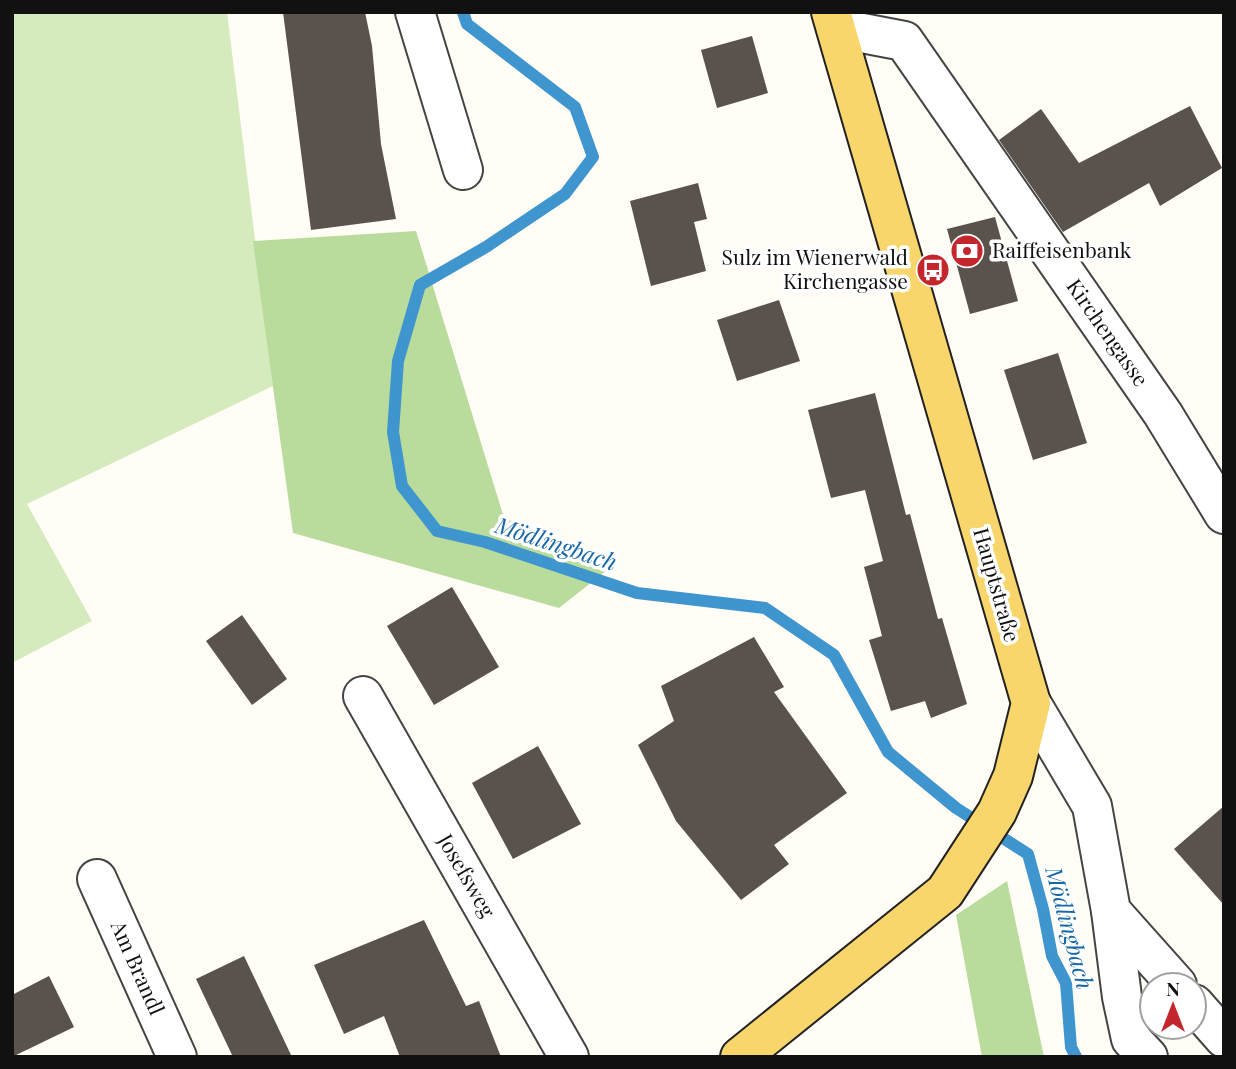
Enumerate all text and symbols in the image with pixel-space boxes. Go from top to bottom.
bank icon: Raiffeisenbank [948,232,986,270]
place label: Raiffeisenbank [992,235,1132,263]
place label: Sulz im Wienerwald Kirchengasse [722,242,908,294]
bus stop icon: Sulz im Wienerwald Kirchengasse [914,251,952,289]
street label: Kirchengasse [1061,273,1156,391]
water label: Mödlingbach [491,508,621,577]
street label: Hauptstraße [968,524,1028,645]
street label: Josefsweg [432,827,503,922]
water label: Mödlingbach [1039,862,1102,992]
street label: Am Brandl [105,915,172,1019]
north arrow [1138,971,1208,1041]
text: N [1166,975,1180,1001]

